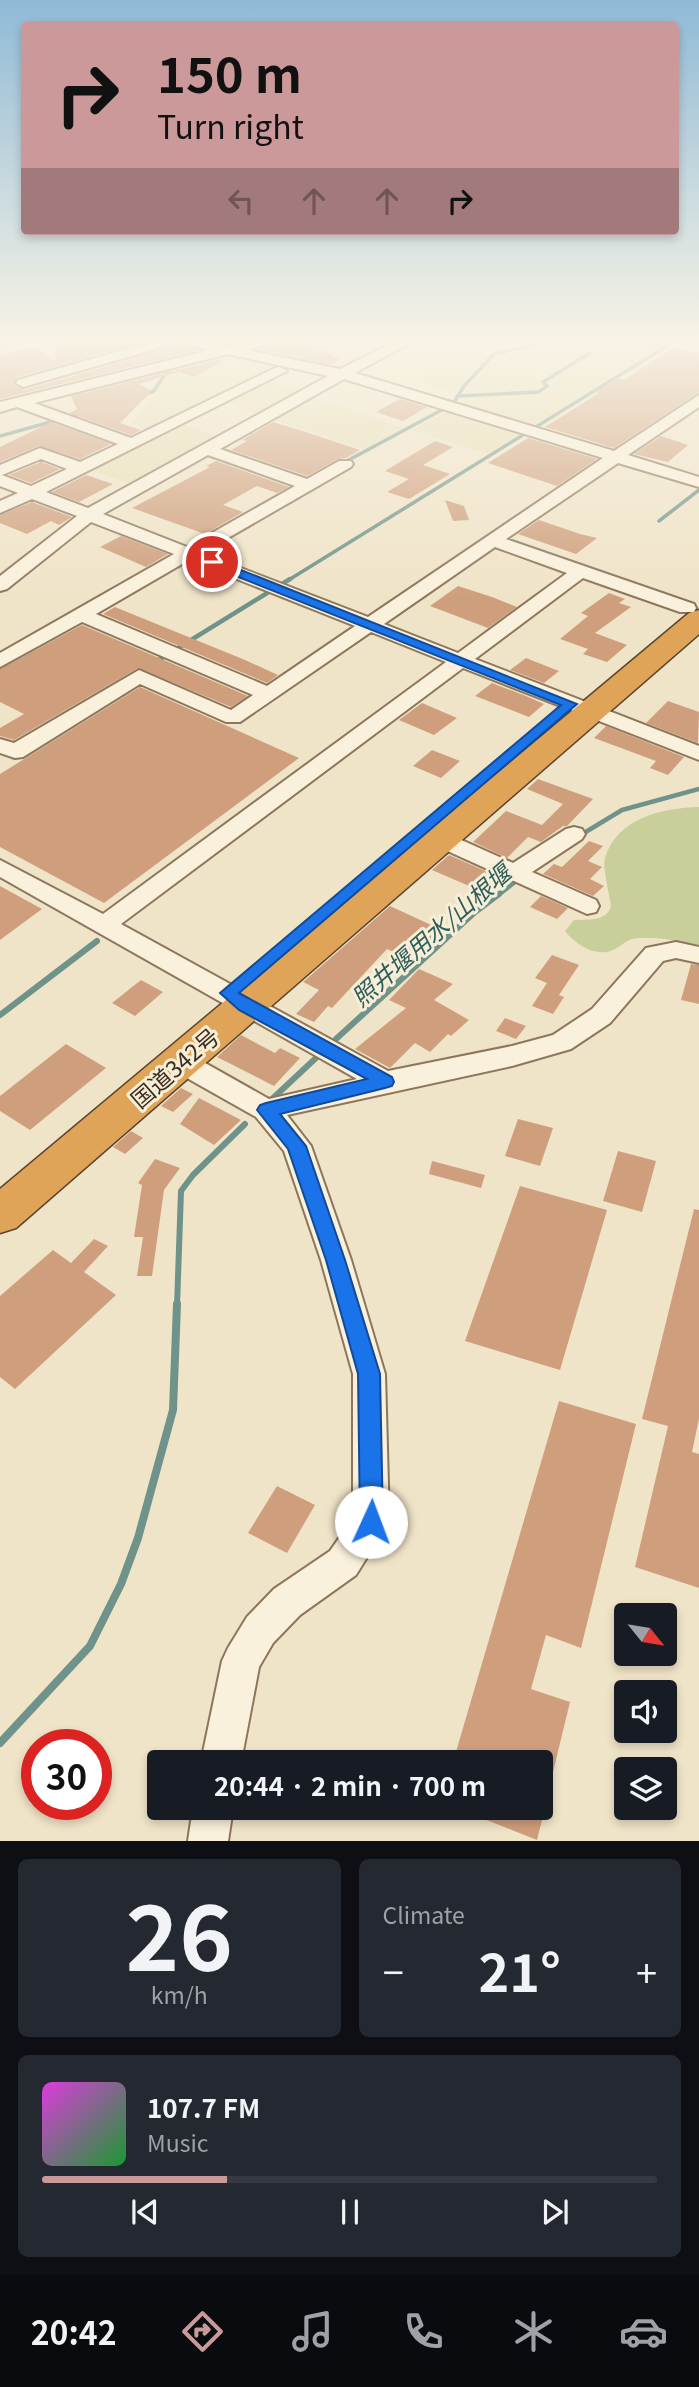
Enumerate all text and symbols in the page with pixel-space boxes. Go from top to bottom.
text: 150 m [157,36,302,107]
icon: right [42,49,133,140]
text: Turn right [157,102,304,148]
icon: left [222,182,260,220]
icon: ahead [295,182,333,220]
icon: ahead [368,182,406,220]
icon: right [441,182,479,220]
pin [182,532,242,592]
icon: arrive [193,543,231,581]
water label: 照井堰用水/山根堰 [343,852,520,1013]
street label: 国道342号 [122,1019,226,1115]
position arrow [334,1485,408,1559]
north arrow [614,1603,677,1666]
map controls [614,1603,677,1820]
button: sound [614,1680,677,1743]
speed limit sign: 30 [21,1729,112,1820]
button: layers [614,1757,677,1820]
text: 20:44 · 2 min · 700 m [214,1766,486,1803]
text: 26 [126,1865,233,1997]
text: Climate [383,1897,465,1931]
text: 21° [479,1932,561,2007]
text: − [383,1943,404,1998]
text: + [636,1943,657,1998]
text: km/h [151,1977,208,2011]
text: 107.7 FM [147,2088,260,2125]
text: Music [147,2125,208,2159]
icon: previous [126,2193,164,2231]
icon: pause [331,2193,369,2231]
icon: next [536,2193,574,2231]
icon: directions [178,2307,227,2356]
icon: music [288,2307,337,2356]
icon: phone [399,2307,448,2356]
icon: climate [509,2307,558,2356]
icon: car [619,2307,668,2356]
text: 20:42 [31,2308,117,2354]

